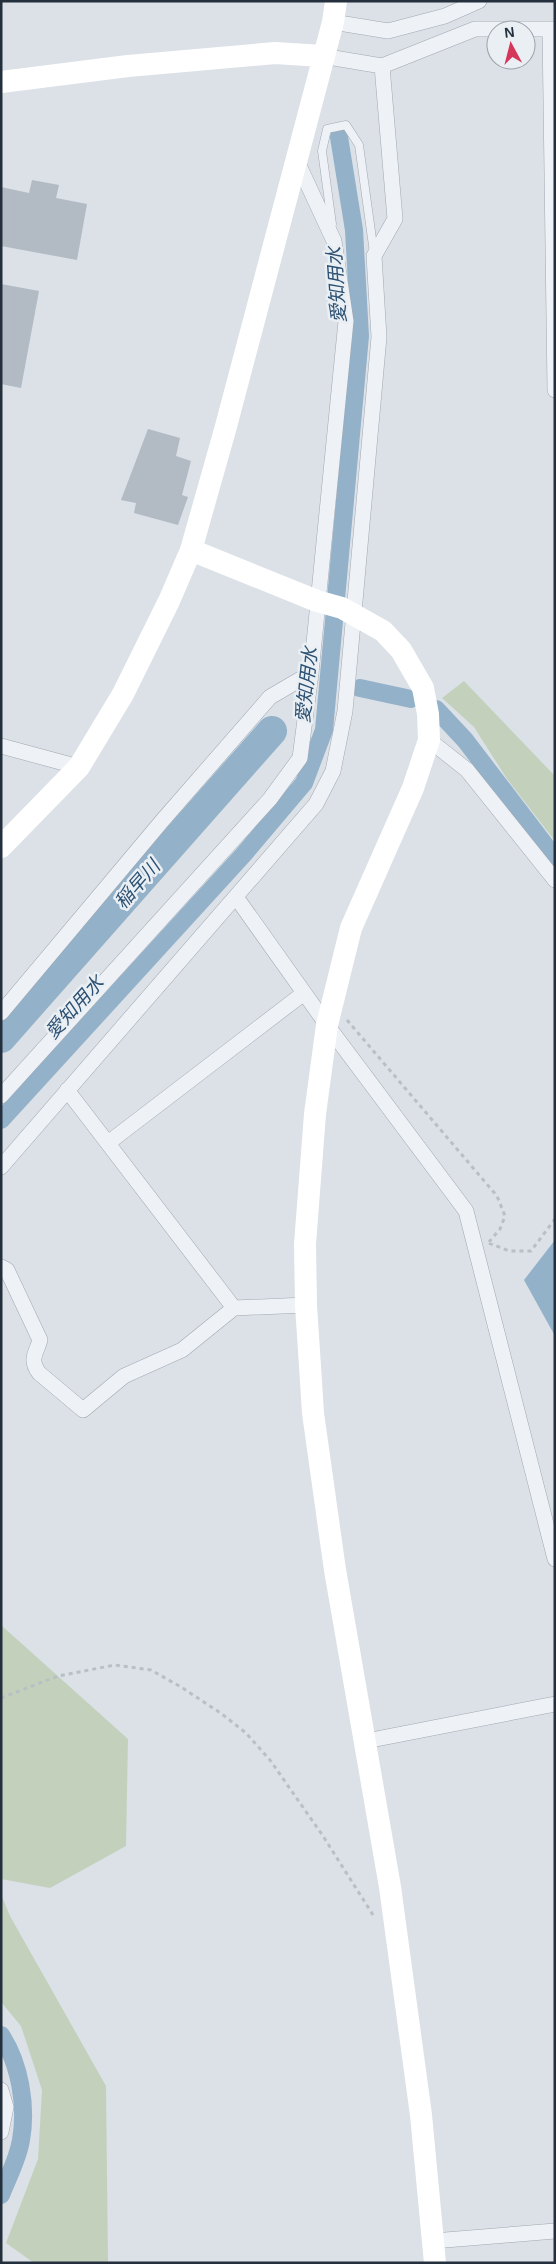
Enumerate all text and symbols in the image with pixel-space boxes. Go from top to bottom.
north arrow [486,20,536,70]
text: N [503,24,515,41]
water label: 愛知用水 [323,244,350,324]
water label: 愛知用水 [292,644,321,724]
water label: 稲早川 [111,854,165,913]
water label: 愛知用水 [41,971,109,1043]

